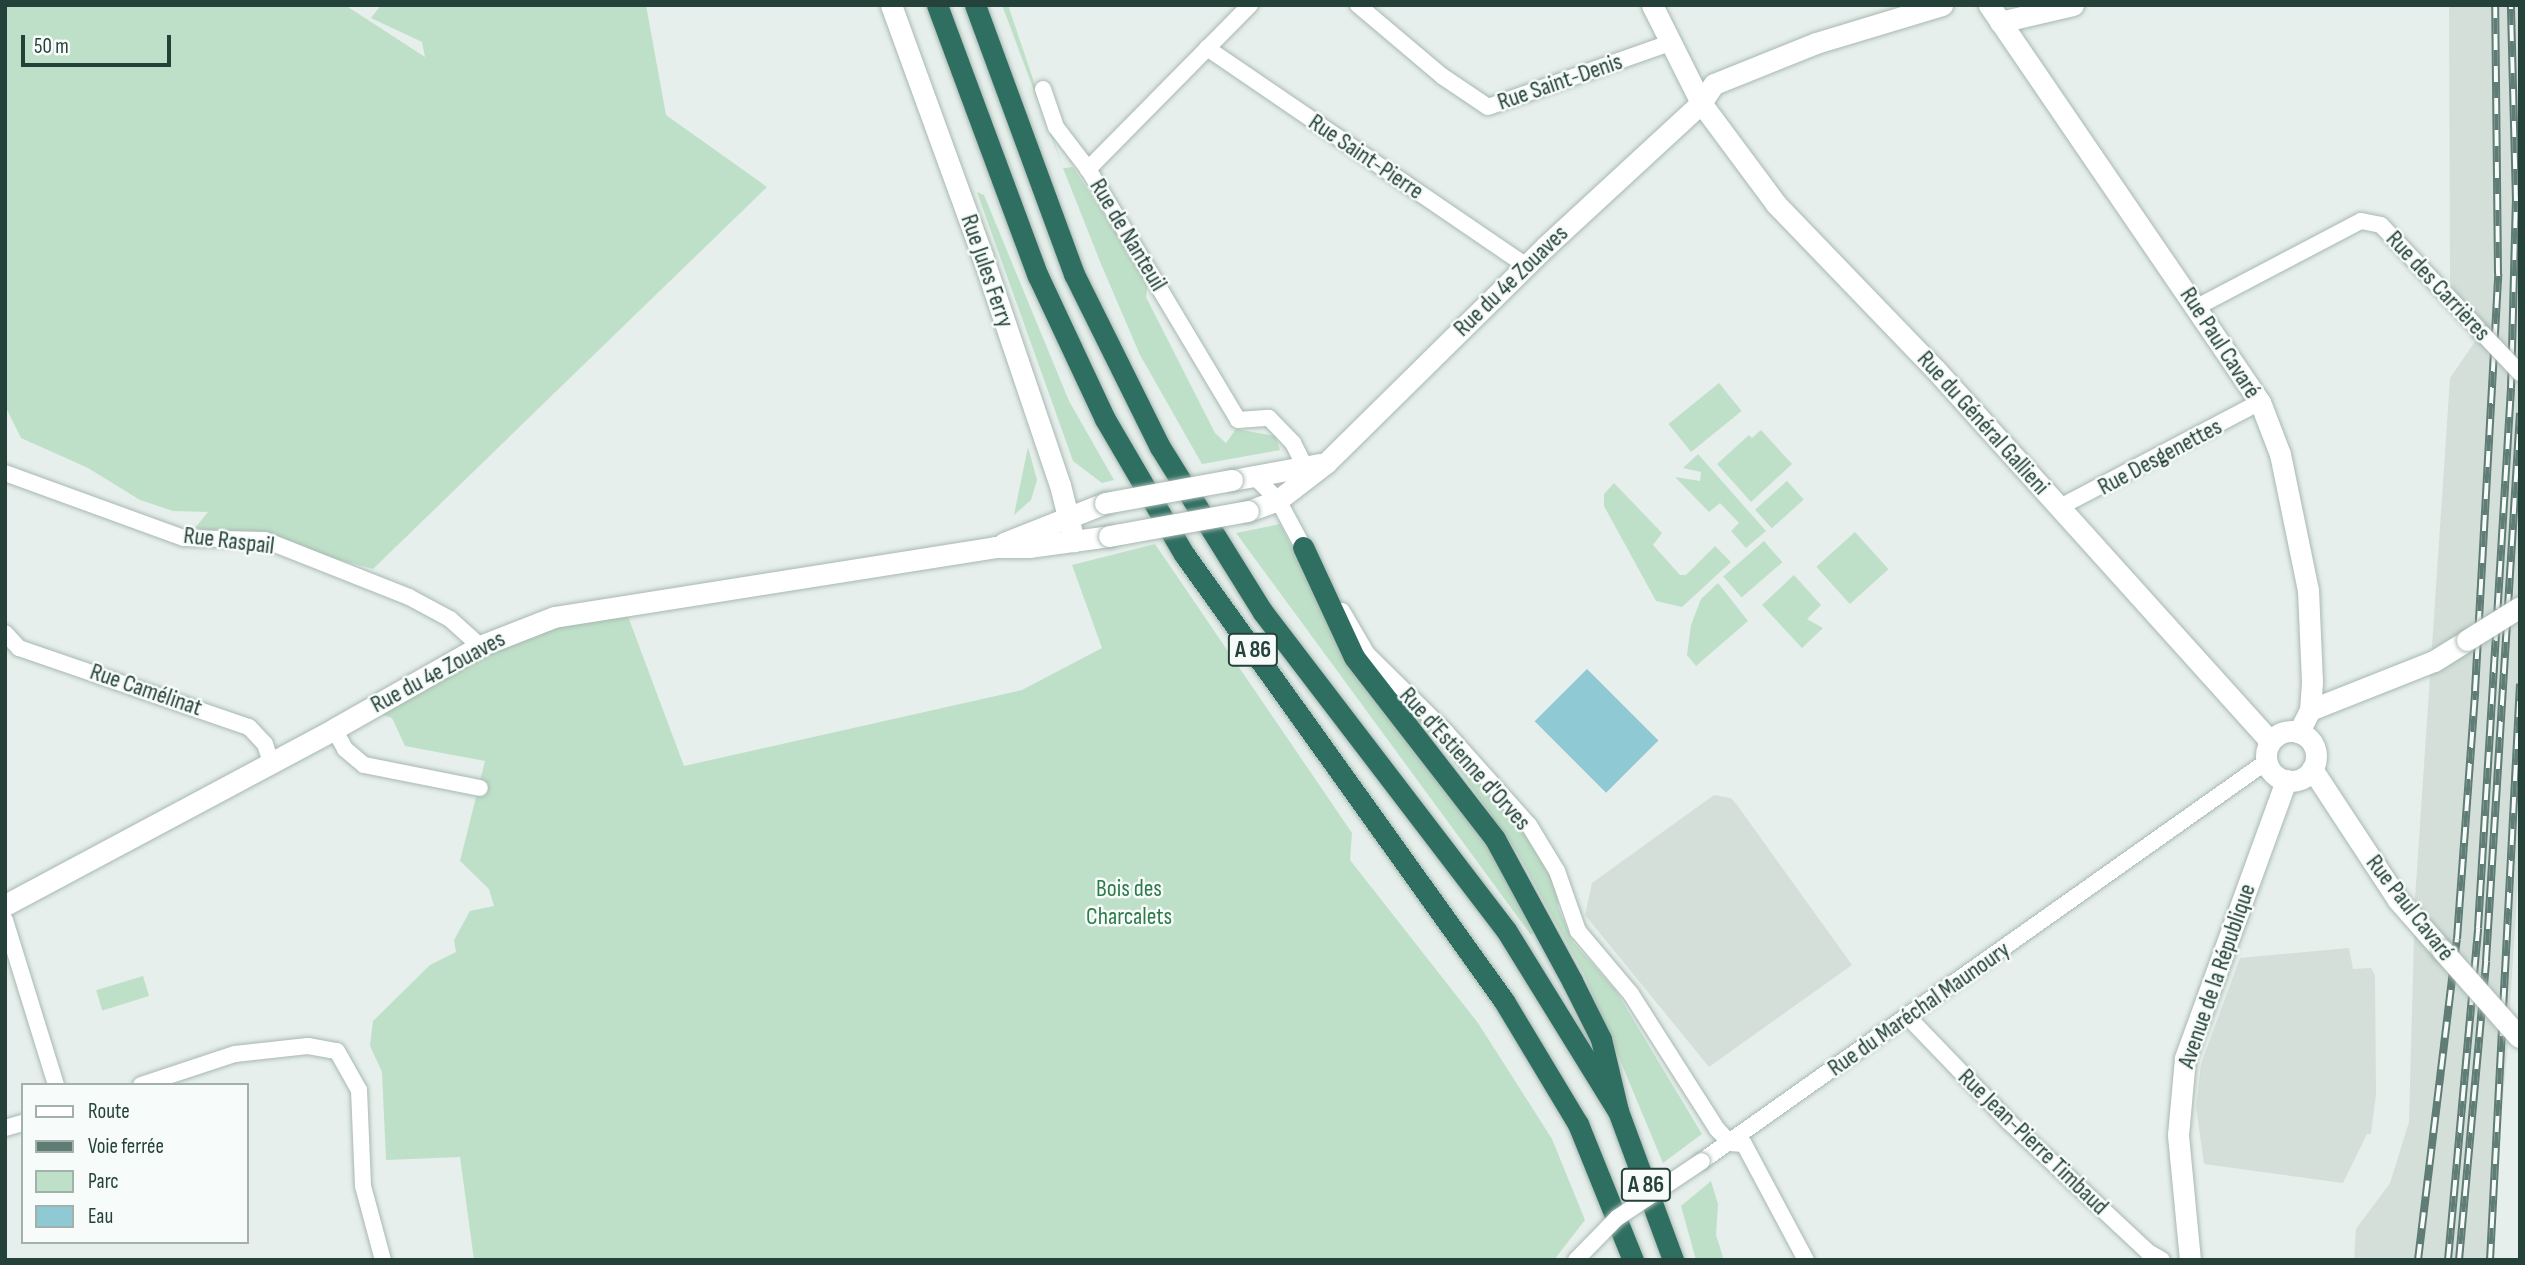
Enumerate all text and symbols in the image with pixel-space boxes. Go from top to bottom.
scale bar [24,21,175,65]
text: 50 m [34,34,69,59]
street label: Rue Saint-Denis [1494,47,1626,117]
street label: Rue Saint-Pierre [1303,108,1429,206]
street label: Rue de Nanteuil [1083,174,1173,296]
street label: Rue Jules Ferry [954,211,1020,331]
street label: Rue du 4e Zouaves [1448,219,1574,343]
street label: Rue des Carrières [2380,225,2496,347]
street label: Rue Paul Cavaré [2173,282,2267,404]
street label: Rue du Général Gallieni [1911,345,2055,501]
street label: Rue Desgenettes [2093,412,2227,502]
street label: Rue Raspail [182,521,276,561]
street label: Rue du 4e Zouaves [366,625,510,719]
road number: A 86 [1227,630,1279,670]
street label: Rue Camélinat [86,657,206,723]
street label: Rue d'Estienne d'Orves [1393,682,1537,836]
street label: Rue Paul Cavaré [2360,849,2460,967]
park label: Bois des Charcalets [1086,875,1172,931]
street label: Avenue de la République [2172,880,2262,1072]
street label: Rue du Maréchal Maunoury [1822,935,2016,1083]
street label: Rue Jean-Pierre Timbaud [1952,1063,2114,1221]
legend [21,1083,248,1244]
text: Route [88,1099,130,1124]
text: Voie ferrée [88,1134,164,1159]
road number: A 86 [1620,1166,1672,1204]
text: Parc [88,1169,119,1194]
text: Eau [88,1204,113,1229]

